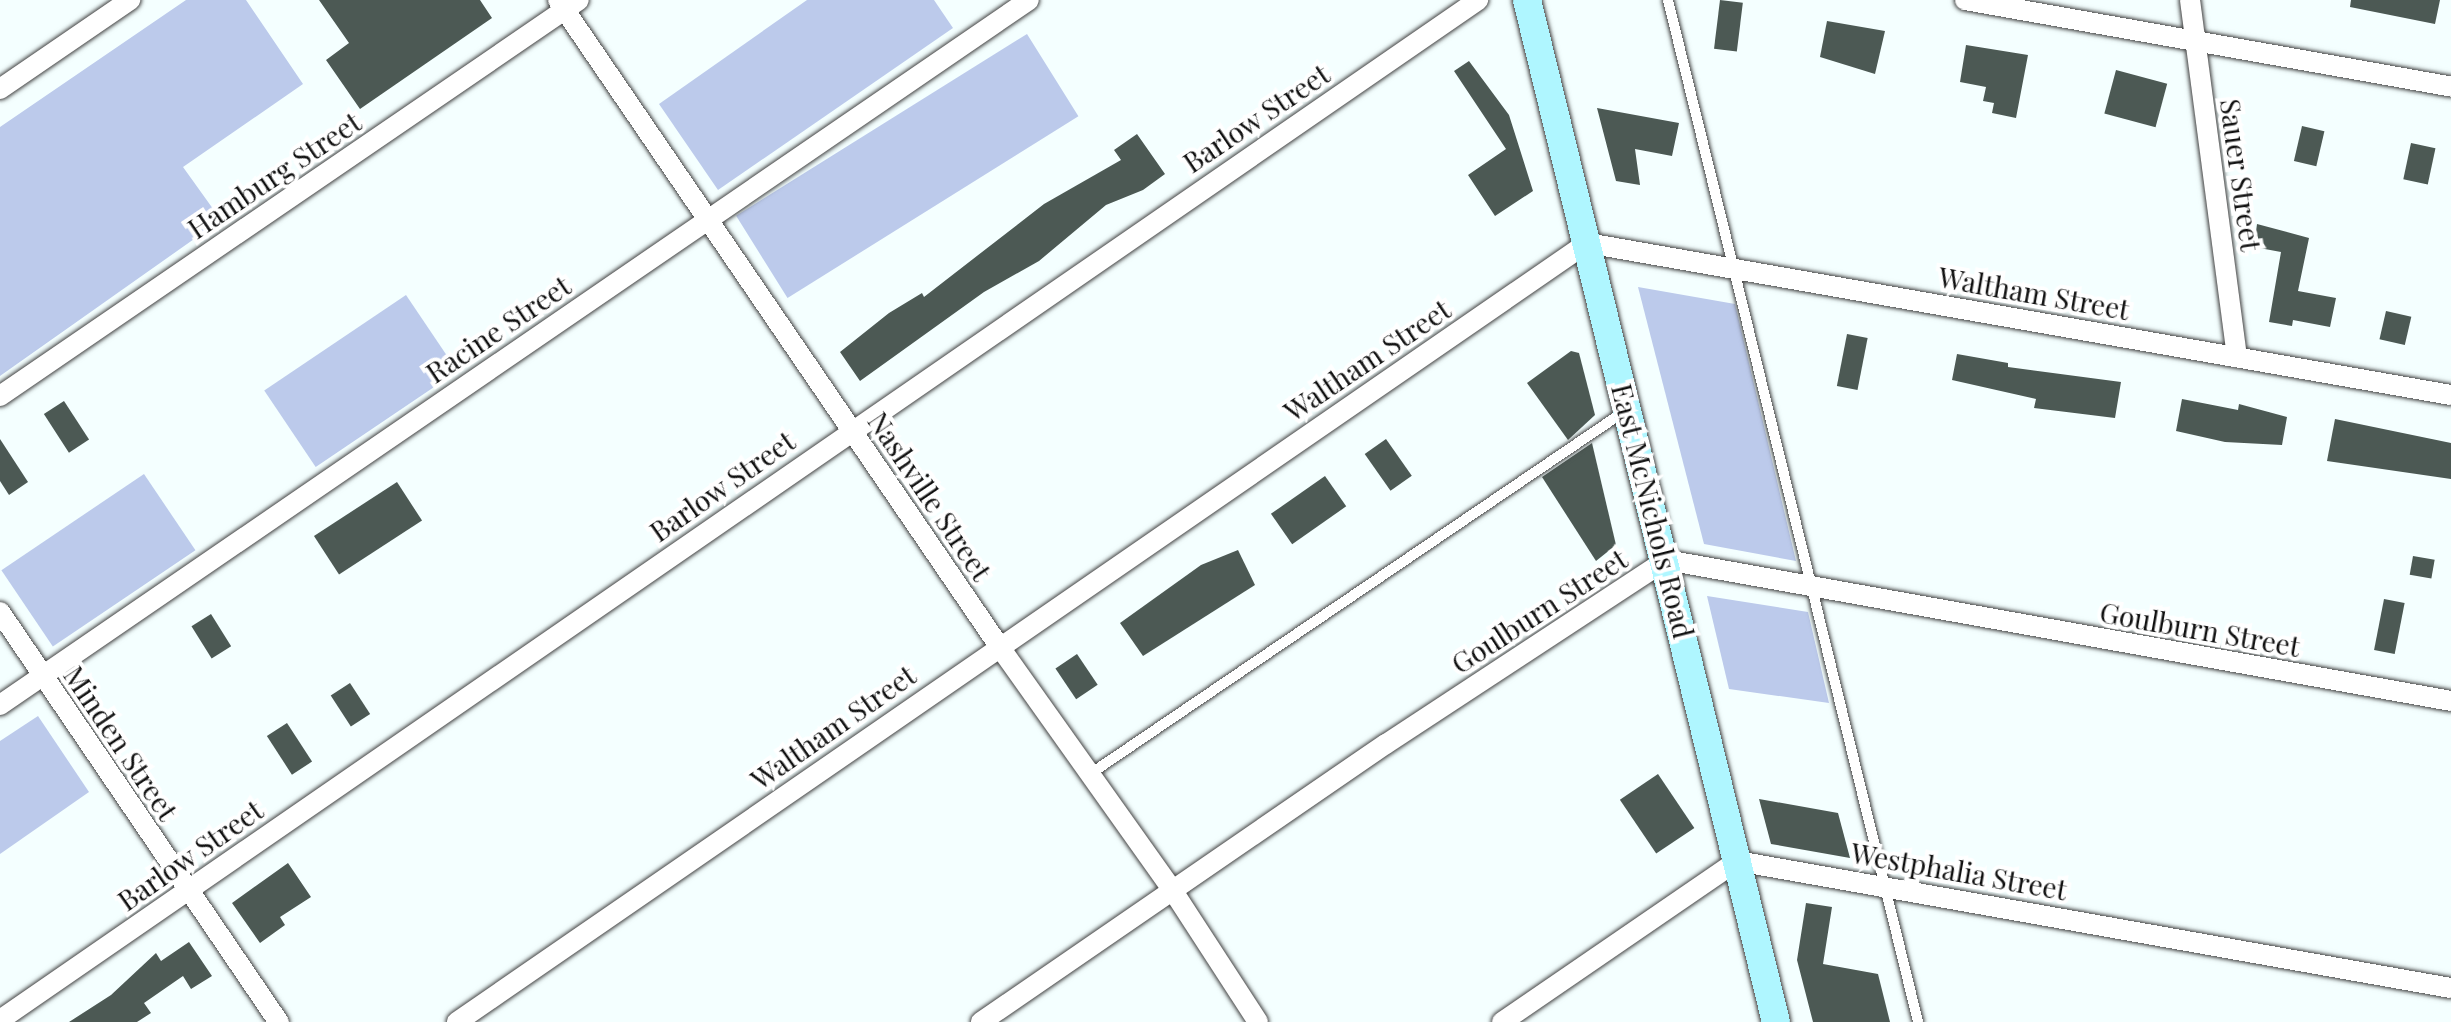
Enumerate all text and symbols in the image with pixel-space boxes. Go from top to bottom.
street label: Barlow Street [1176,57,1336,179]
street label: Sauer Street [2214,96,2268,254]
street label: Hamburg Street [181,105,367,245]
street label: Waltham Street [1936,260,2132,326]
street label: Racine Street [419,268,577,390]
street label: Waltham Street [1278,292,1456,428]
street label: East McNichols Road [1605,380,1701,642]
street label: Nashville Street [861,405,999,587]
street label: Barlow Street [643,424,801,548]
street label: Goulburn Street [1445,542,1633,680]
street label: Goulburn Street [2097,595,2303,663]
street label: Waltham Street [744,658,922,796]
street label: Minden Street [57,660,185,826]
street label: Barlow Street [111,793,269,917]
street label: Westphalia Street [1848,835,2070,907]

